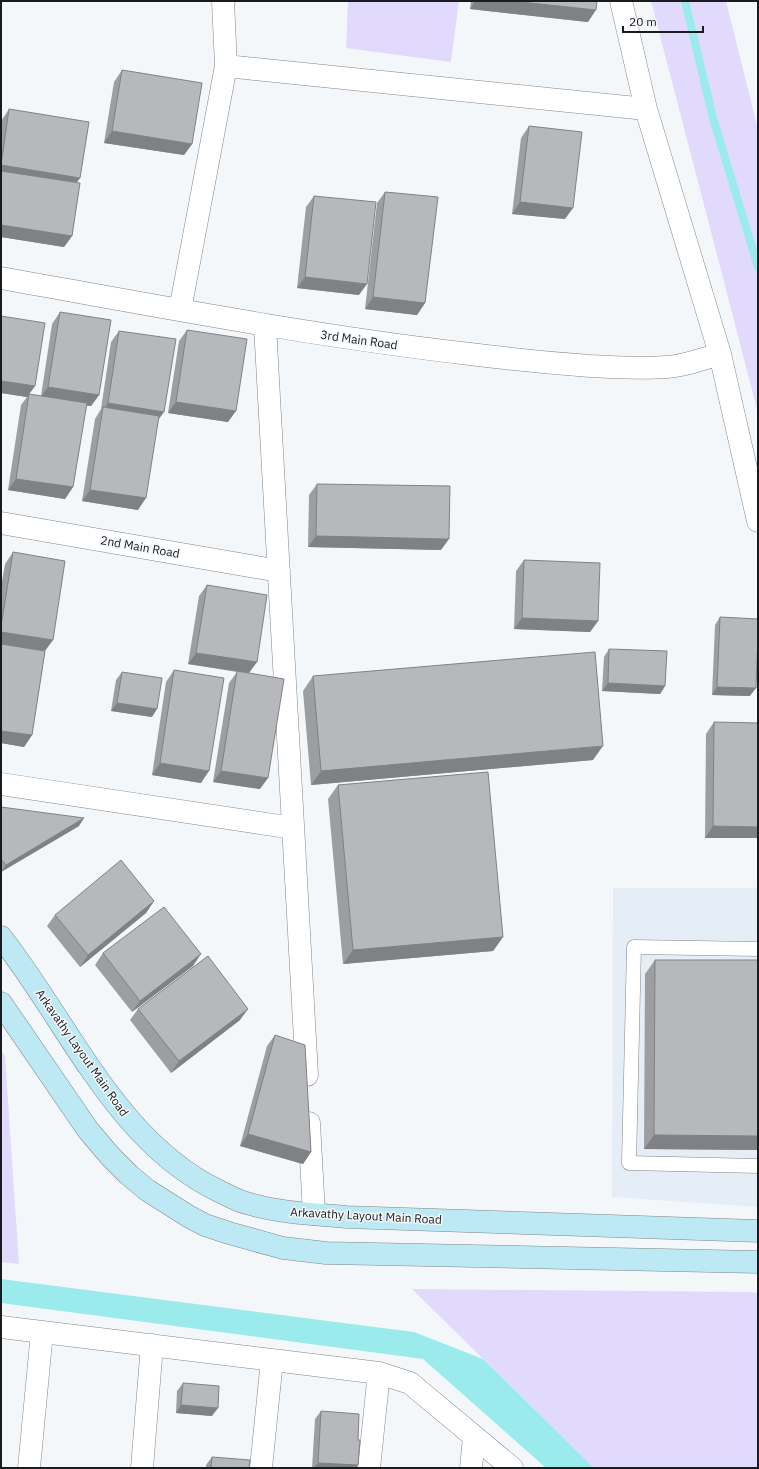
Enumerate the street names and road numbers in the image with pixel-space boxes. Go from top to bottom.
street label: 3rd Main Road [320,327,399,352]
street label: 2nd Main Road [99,532,181,561]
street label: Arkavathy Layout Main Road [33,986,132,1119]
street label: Arkavathy Layout Main Road [290,1204,442,1227]

